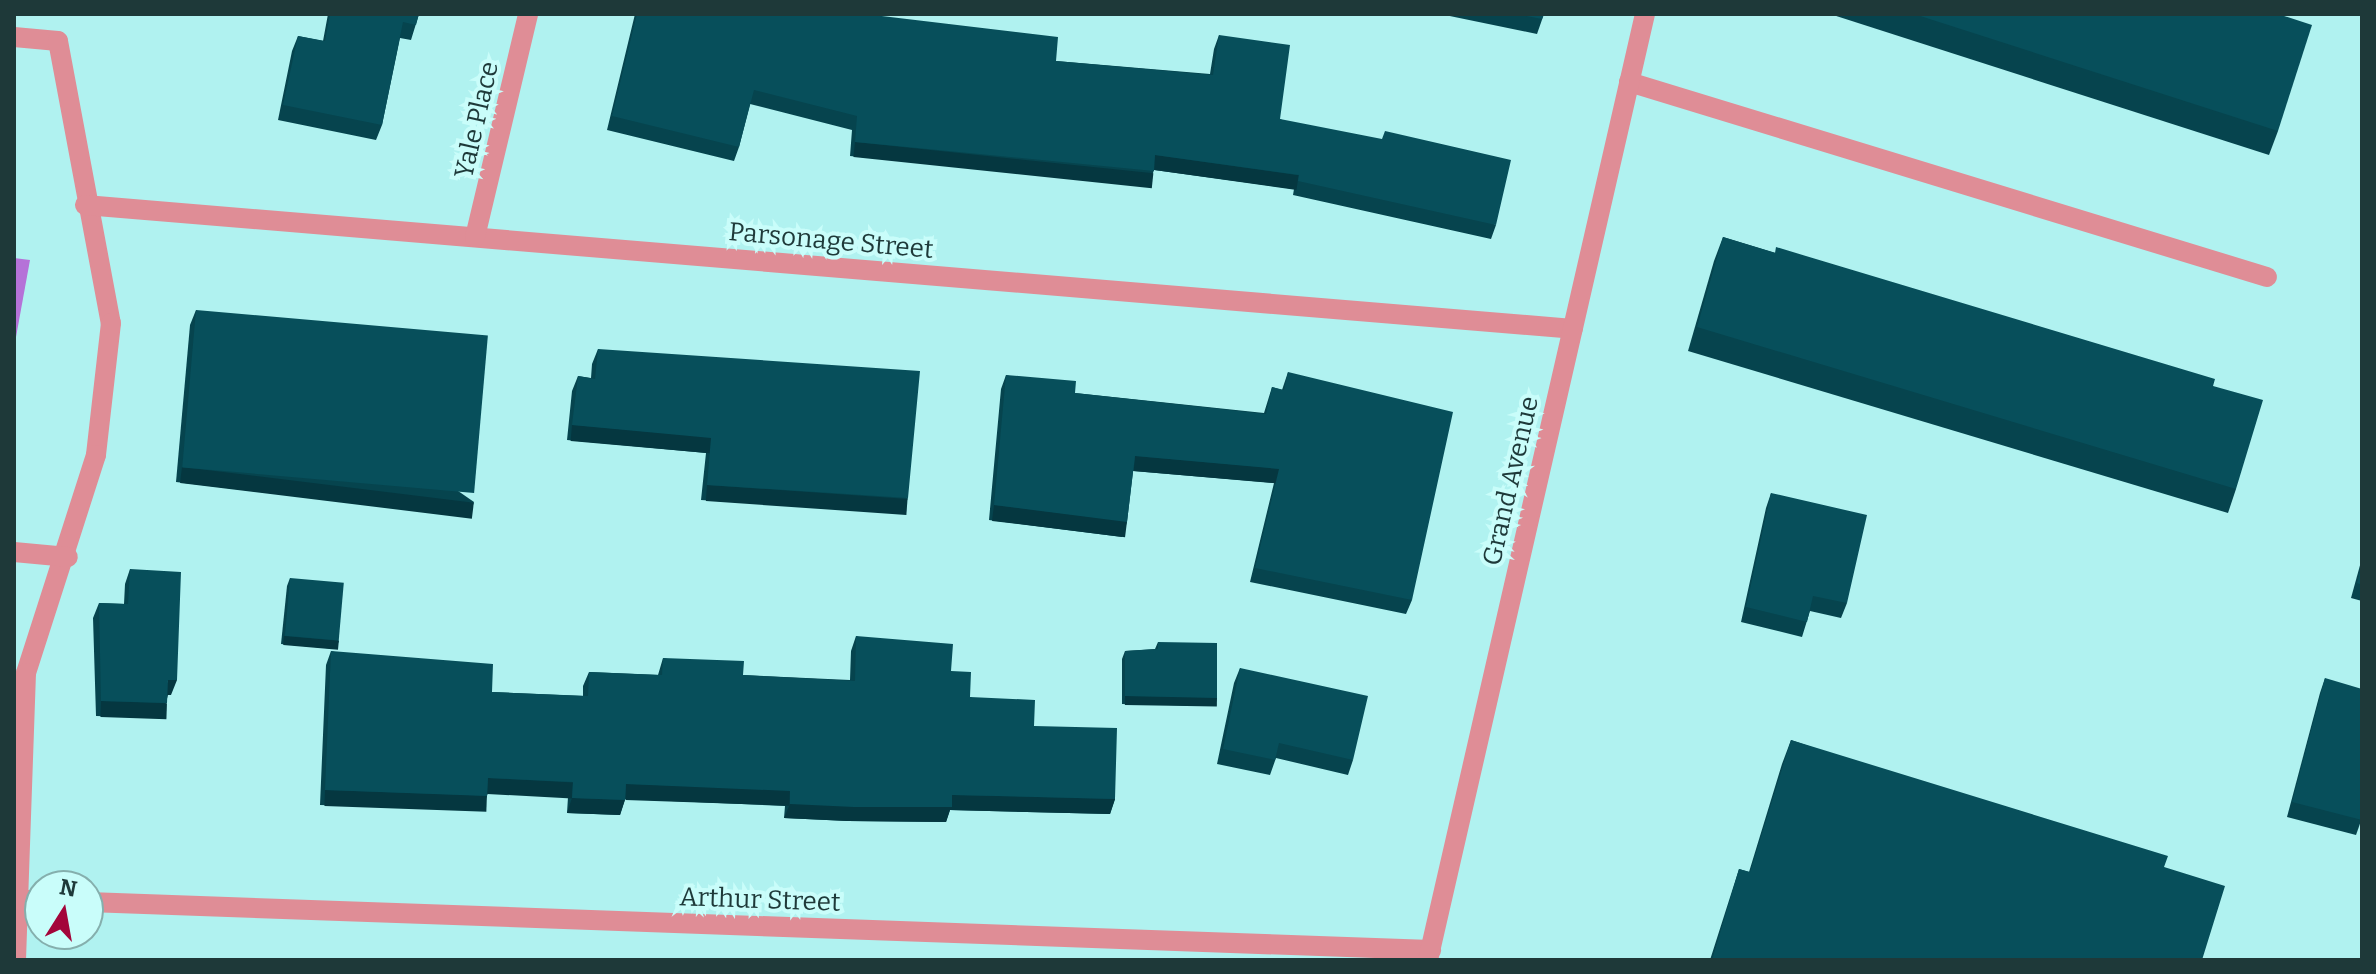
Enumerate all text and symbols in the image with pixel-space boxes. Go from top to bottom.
street label: Yale Place [448,58,506,182]
street label: Parsonage Street [727,217,935,265]
street label: Grand Avenue [1476,393,1546,569]
north arrow [24,870,104,950]
text: N [57,873,79,903]
street label: Arthur Street [679,882,841,918]

